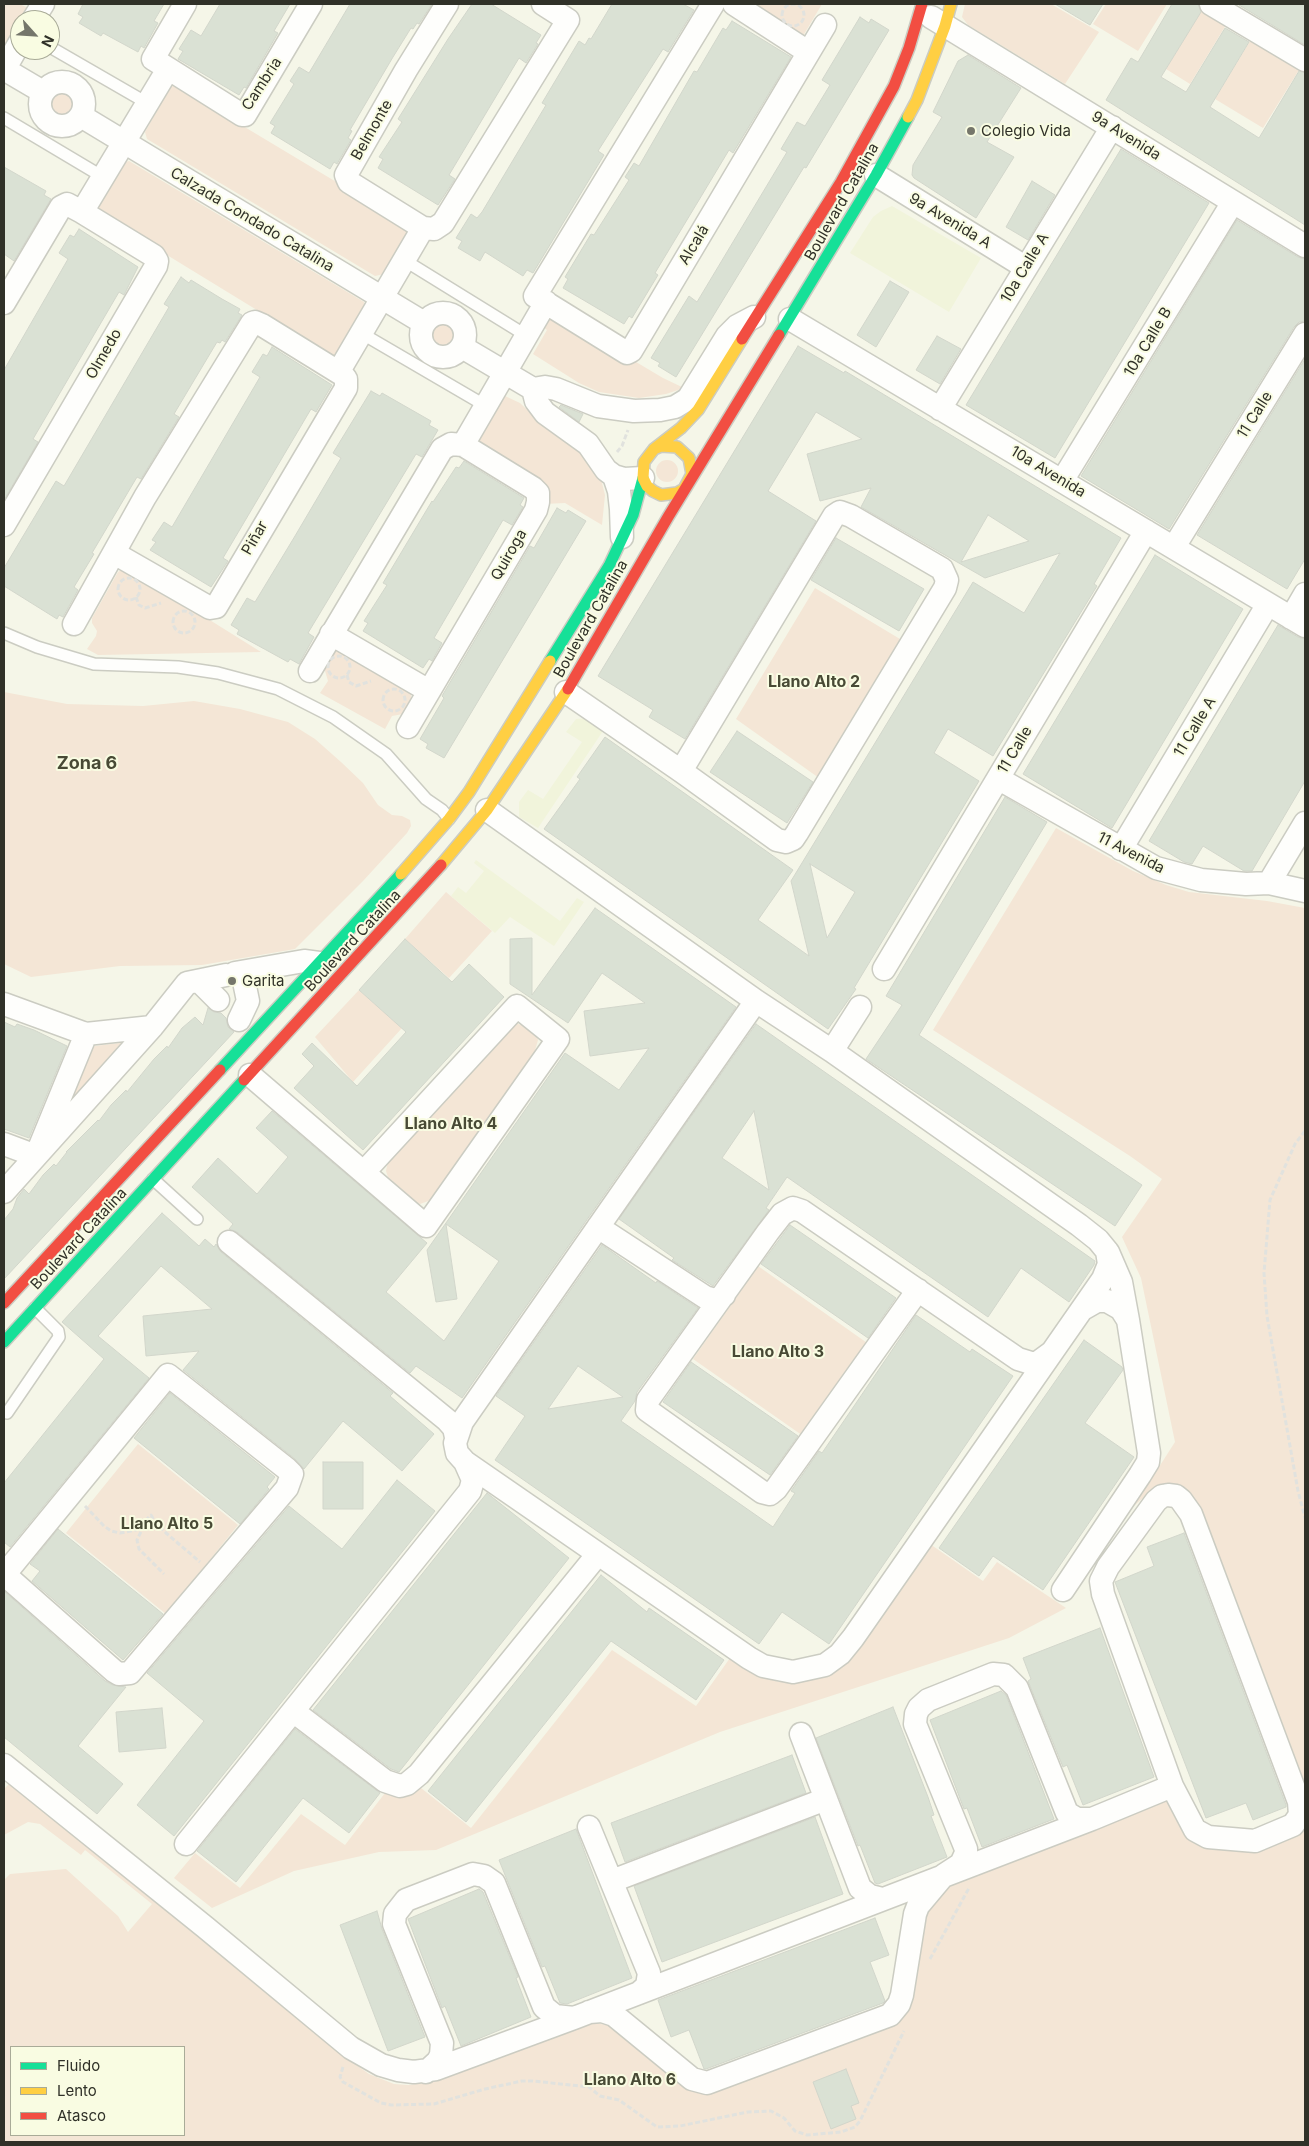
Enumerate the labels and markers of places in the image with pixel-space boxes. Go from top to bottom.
place label: Colegio Vida [981,122,1071,140]
marker: Colegio Vida [965,125,977,137]
place label: Garita [242,972,285,990]
marker: Garita [226,975,238,987]

